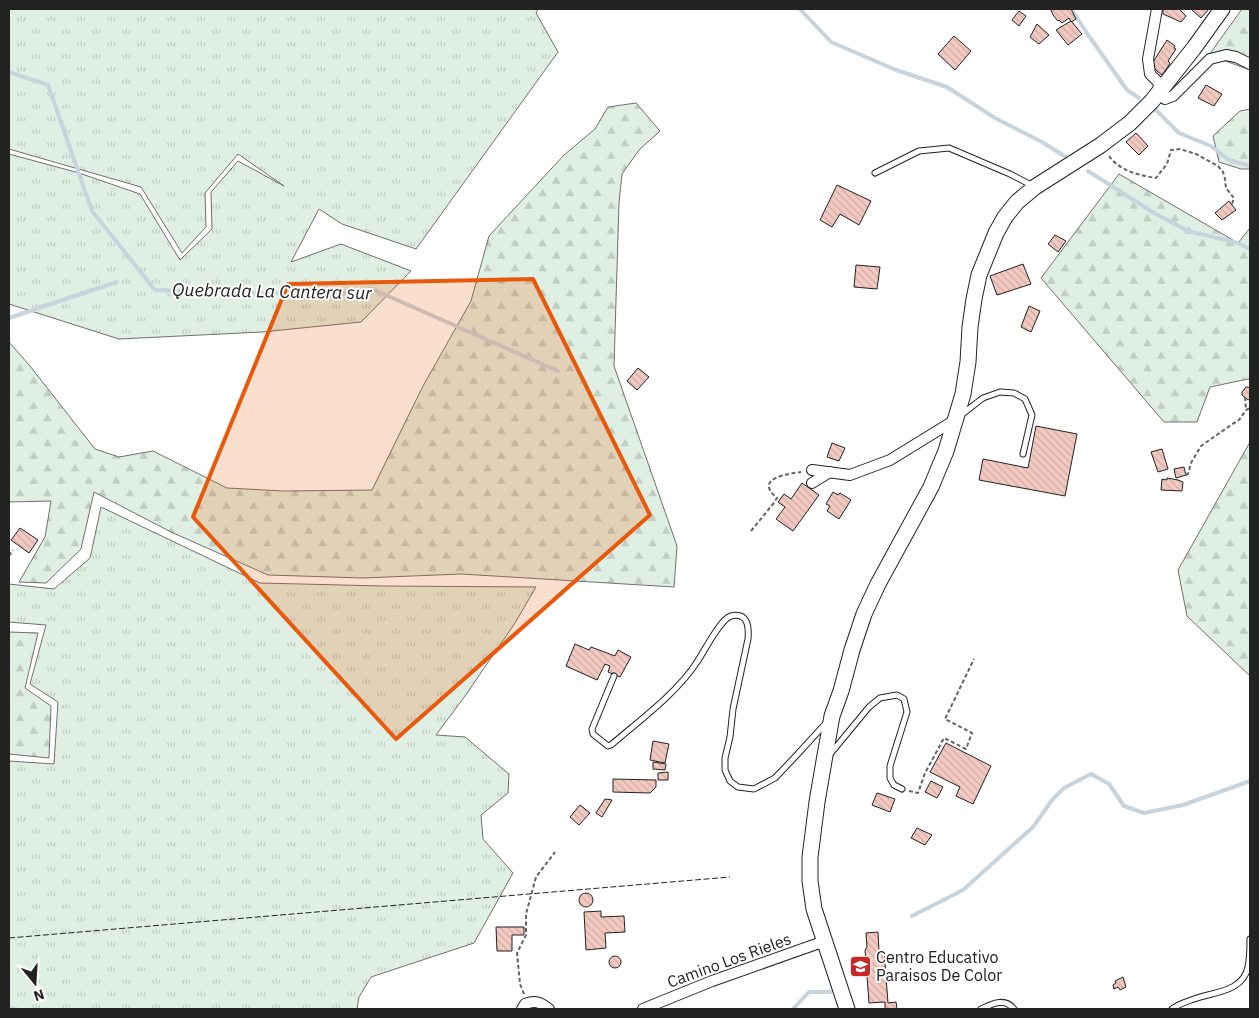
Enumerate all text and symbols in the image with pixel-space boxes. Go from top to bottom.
water label: Quebrada La Cantera sur [172,278,372,304]
street label: Camino Los Rieles [664,928,794,992]
place label: Centro Educativo Paraisos De Color [876,947,1002,985]
school or university icon: Centro Educativo Paraisos De Color [848,954,872,978]
north arrow [10,958,60,1008]
text: N [31,985,47,1005]

